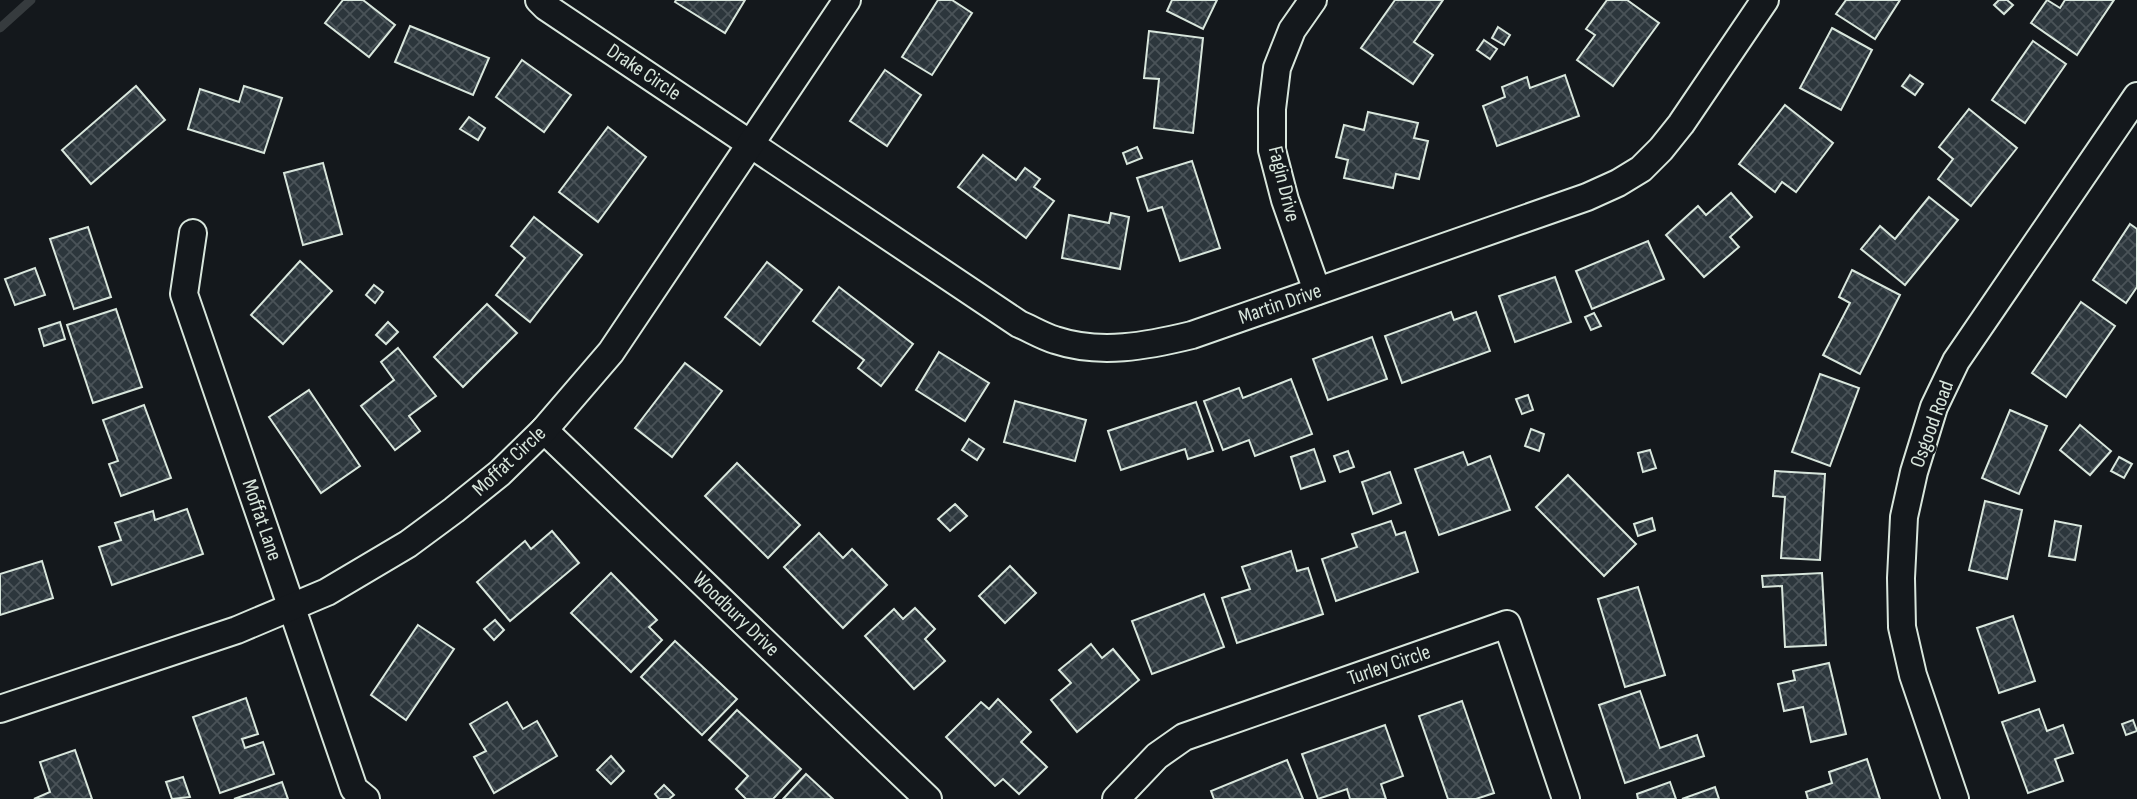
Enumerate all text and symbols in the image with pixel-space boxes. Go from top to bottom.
street label: Drake Circle [602,38,686,106]
street label: Fagin Drive [1263,144,1305,224]
street label: Martin Drive [1235,278,1325,330]
street label: Osgood Road [1905,377,1959,471]
street label: Moffat Circle [467,421,551,501]
street label: Moffat Lane [236,476,288,564]
street label: Woodbury Drive [687,566,785,662]
street label: Turley Circle [1344,639,1434,691]

